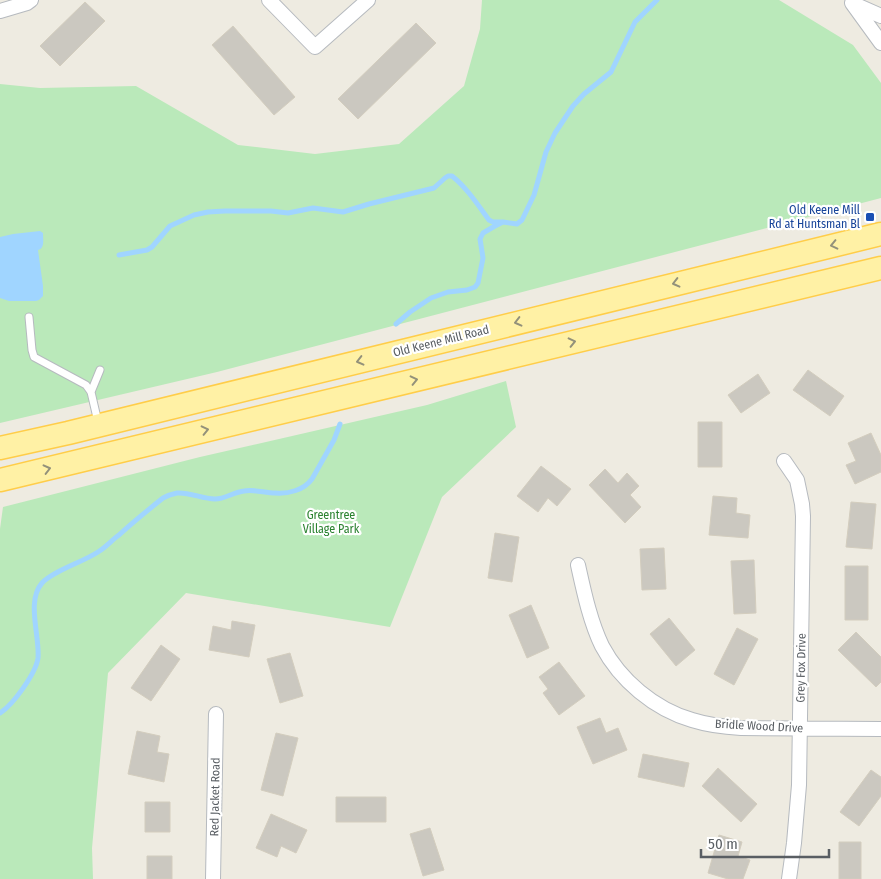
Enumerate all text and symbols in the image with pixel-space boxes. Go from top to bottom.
place label: Old Keene Mill Rd at Huntsman Bl [769,203,860,231]
marker: Old Keene Mill Rd at Huntsman Bl [864,211,876,223]
one-way arrow [829,239,838,250]
one-way arrow [671,277,680,288]
one-way arrow [513,316,522,327]
street label: Old Keene Mill Road [391,322,491,360]
one-way arrow [568,337,577,348]
one-way arrow [356,355,364,366]
one-way arrow [410,375,419,386]
one-way arrow [201,425,210,436]
one-way arrow [43,464,52,475]
park label: Greentree Village Park [303,508,360,536]
street label: Grey Fox Drive [793,633,809,703]
street label: Bridle Wood Drive [715,717,803,735]
street label: Red Jacket Road [207,757,223,837]
scale bar [701,826,828,858]
text: 50 m [708,835,738,853]

